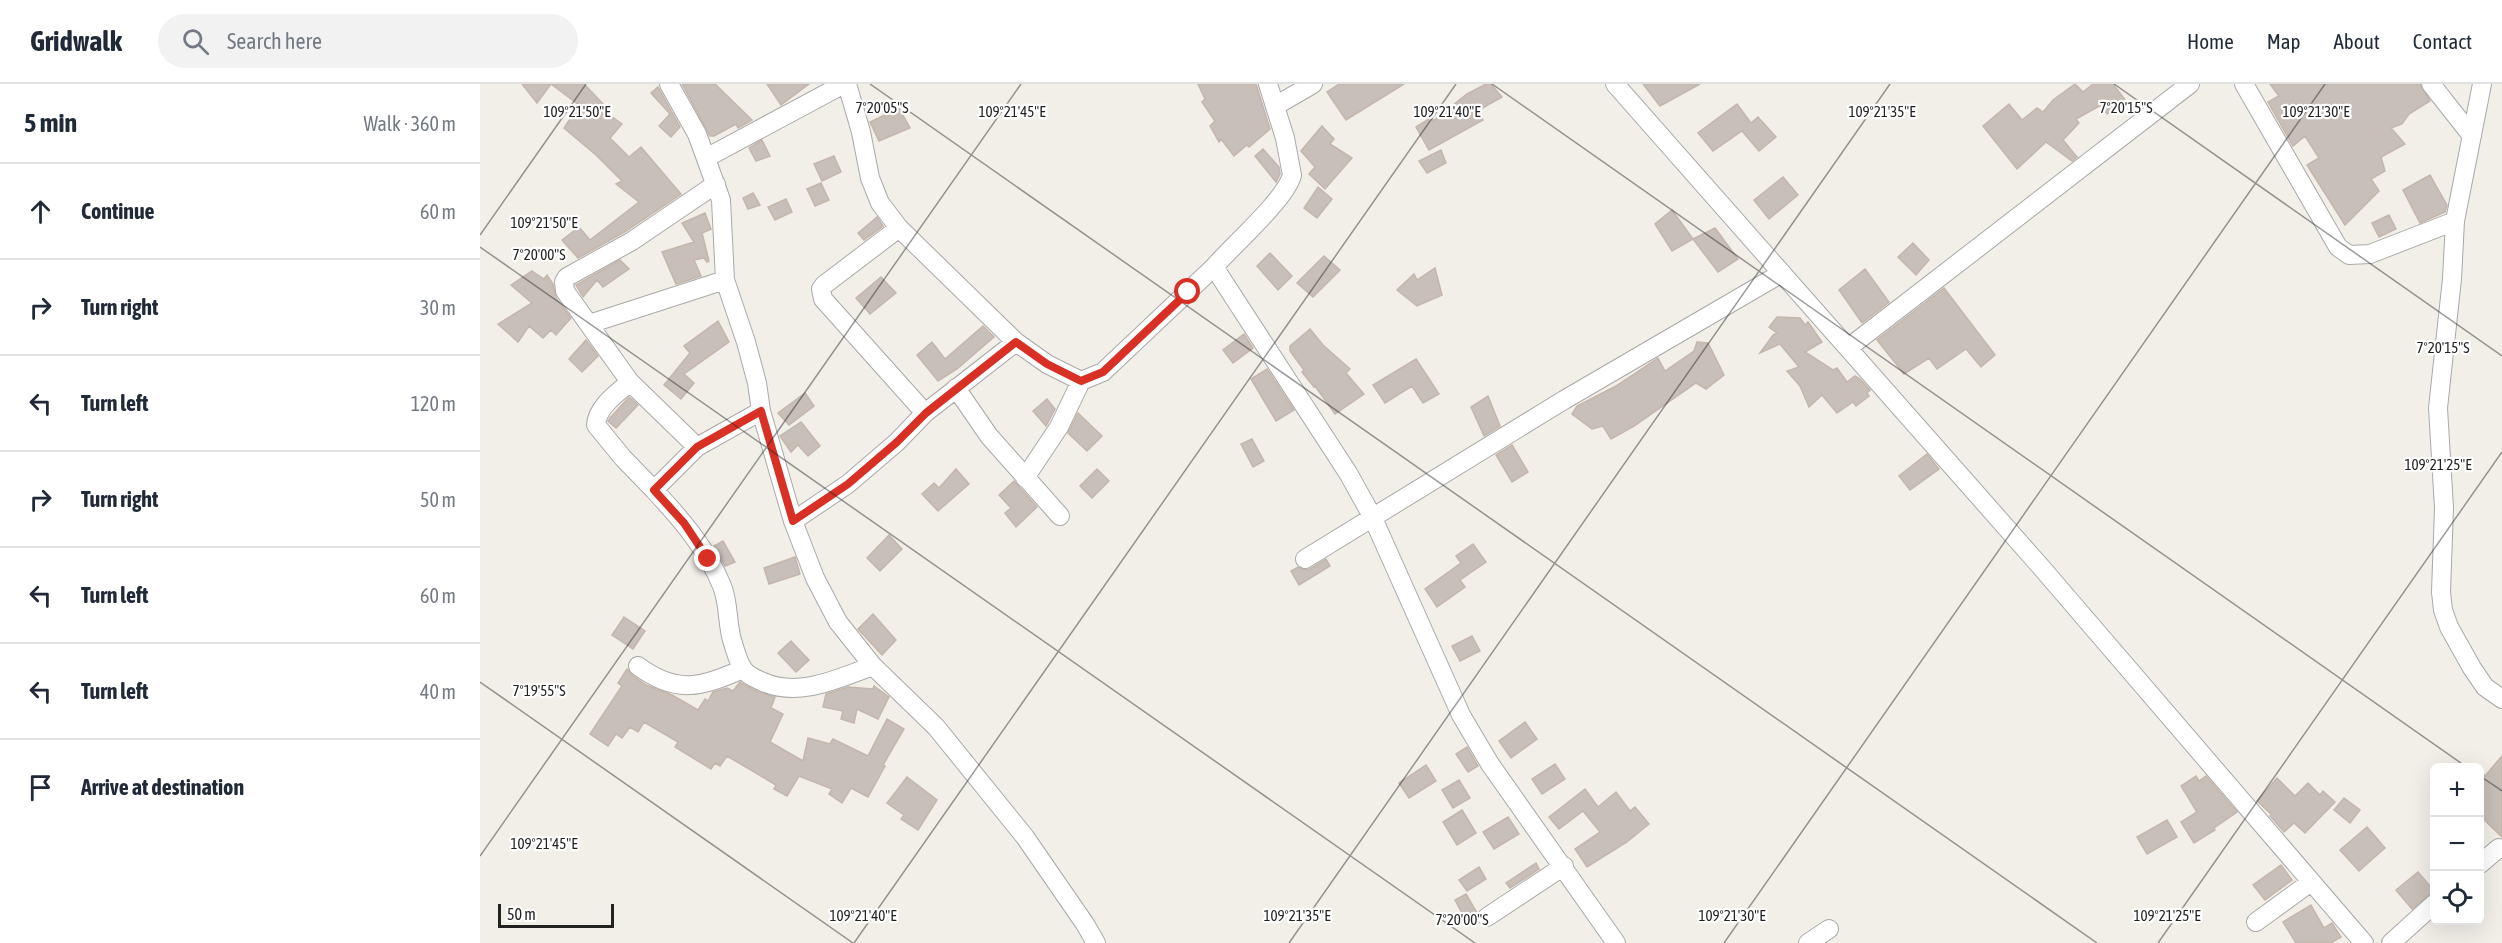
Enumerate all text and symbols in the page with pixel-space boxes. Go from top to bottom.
search box [158,14,578,68]
text: Gridwalk [30,25,122,57]
icon: search [179,25,212,58]
text: Search here [227,28,322,54]
text: Home [2187,29,2234,53]
text: Map [2267,29,2301,53]
text: About [2334,29,2380,53]
text: Contact [2413,29,2472,53]
text: 7°20'05"S [855,99,909,116]
text: 7°20'15"S [2099,99,2153,116]
text: 109°21'50"E [543,103,611,120]
text: 109°21'45"E [978,103,1046,120]
text: 109°21'40"E [1413,103,1481,120]
text: 109°21'35"E [1848,103,1916,120]
text: 109°21'30"E [2282,103,2350,120]
text: 5 min [24,108,77,138]
text: Walk · 360 m [364,112,456,135]
icon: ahead [24,195,57,228]
text: Continue [81,198,155,224]
text: 60 m [420,200,456,223]
text: 109°21'50"E [510,214,578,231]
text: 7°20'00"S [512,246,566,263]
route start [1174,278,1200,304]
icon: right [24,291,57,324]
text: Turn right [81,294,158,320]
text: 30 m [420,296,456,319]
text: 7°20'15"S [2416,339,2470,356]
icon: left [24,387,57,420]
text: Turn left [81,390,148,416]
text: 120 m [411,392,456,415]
text: 109°21'25"E [2404,456,2472,473]
icon: right [24,483,57,516]
text: Turn right [81,486,158,512]
text: 50 m [420,488,456,511]
route end [694,545,720,571]
icon: left [24,579,57,612]
text: Turn left [81,582,148,608]
text: 60 m [420,584,456,607]
icon: left [24,675,57,708]
text: Turn left [81,678,148,704]
text: 40 m [420,680,456,703]
text: 7°19'55"S [512,682,566,699]
map controls [2430,763,2484,925]
button: + [2430,763,2484,817]
icon: arrive [24,771,57,804]
text: Arrive at destination [81,774,244,800]
button: − [2430,817,2484,871]
text: 109°21'45"E [510,835,578,852]
button: locate [2430,871,2484,925]
scale bar [498,901,614,928]
text: 50 m [507,905,536,923]
text: 109°21'40"E [829,907,897,924]
text: 109°21'35"E [1263,907,1331,924]
text: 109°21'30"E [1698,907,1766,924]
text: 109°21'25"E [2133,907,2201,924]
text: 7°20'00"S [1435,911,1489,928]

